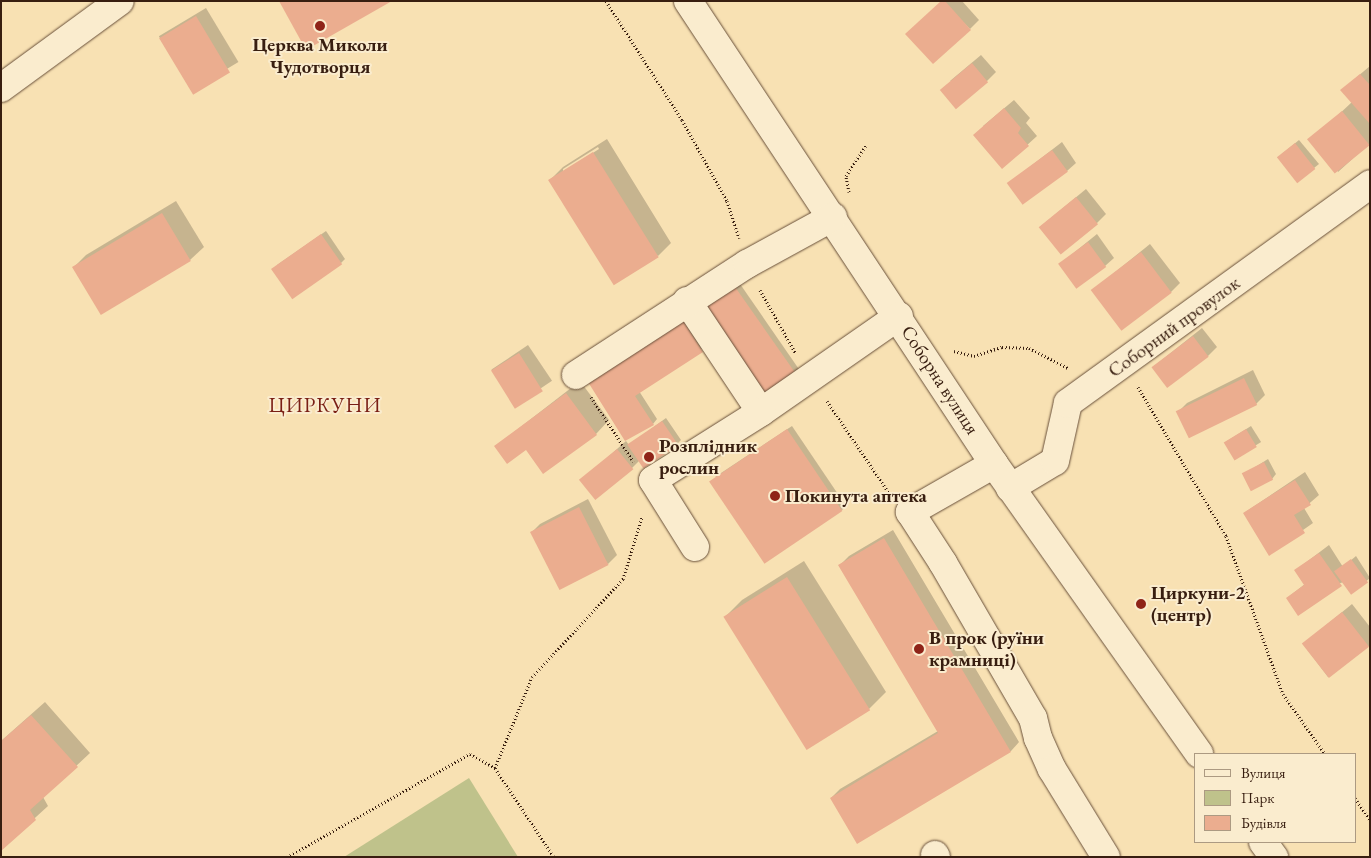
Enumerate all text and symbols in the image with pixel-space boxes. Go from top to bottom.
marker: Церква Миколи Чудотворця [314,20,326,32]
place label: Церква Миколи Чудотворця [252,34,388,78]
street label: Соборний провулок [1104,272,1244,382]
street label: Соборна вулиця [896,321,984,439]
district label: ЦИРКУНИ [268,392,382,418]
place label: Розплідник рослин [659,435,757,479]
marker: Розплідник рослин [643,451,655,463]
place label: Покинута аптека [785,485,927,507]
marker: Покинута аптека [769,490,781,502]
place label: Циркуни-2 (центр) [1151,582,1245,626]
marker: Циркуни-2 (центр) [1135,598,1147,610]
place label: В прок (руїни крамниці) [929,627,1044,671]
marker: В прок (руїни крамниці) [913,643,925,655]
legend [1194,753,1356,843]
text: Вулиця [1241,763,1286,782]
text: Парк [1241,788,1274,807]
text: Будівля [1241,813,1287,832]

